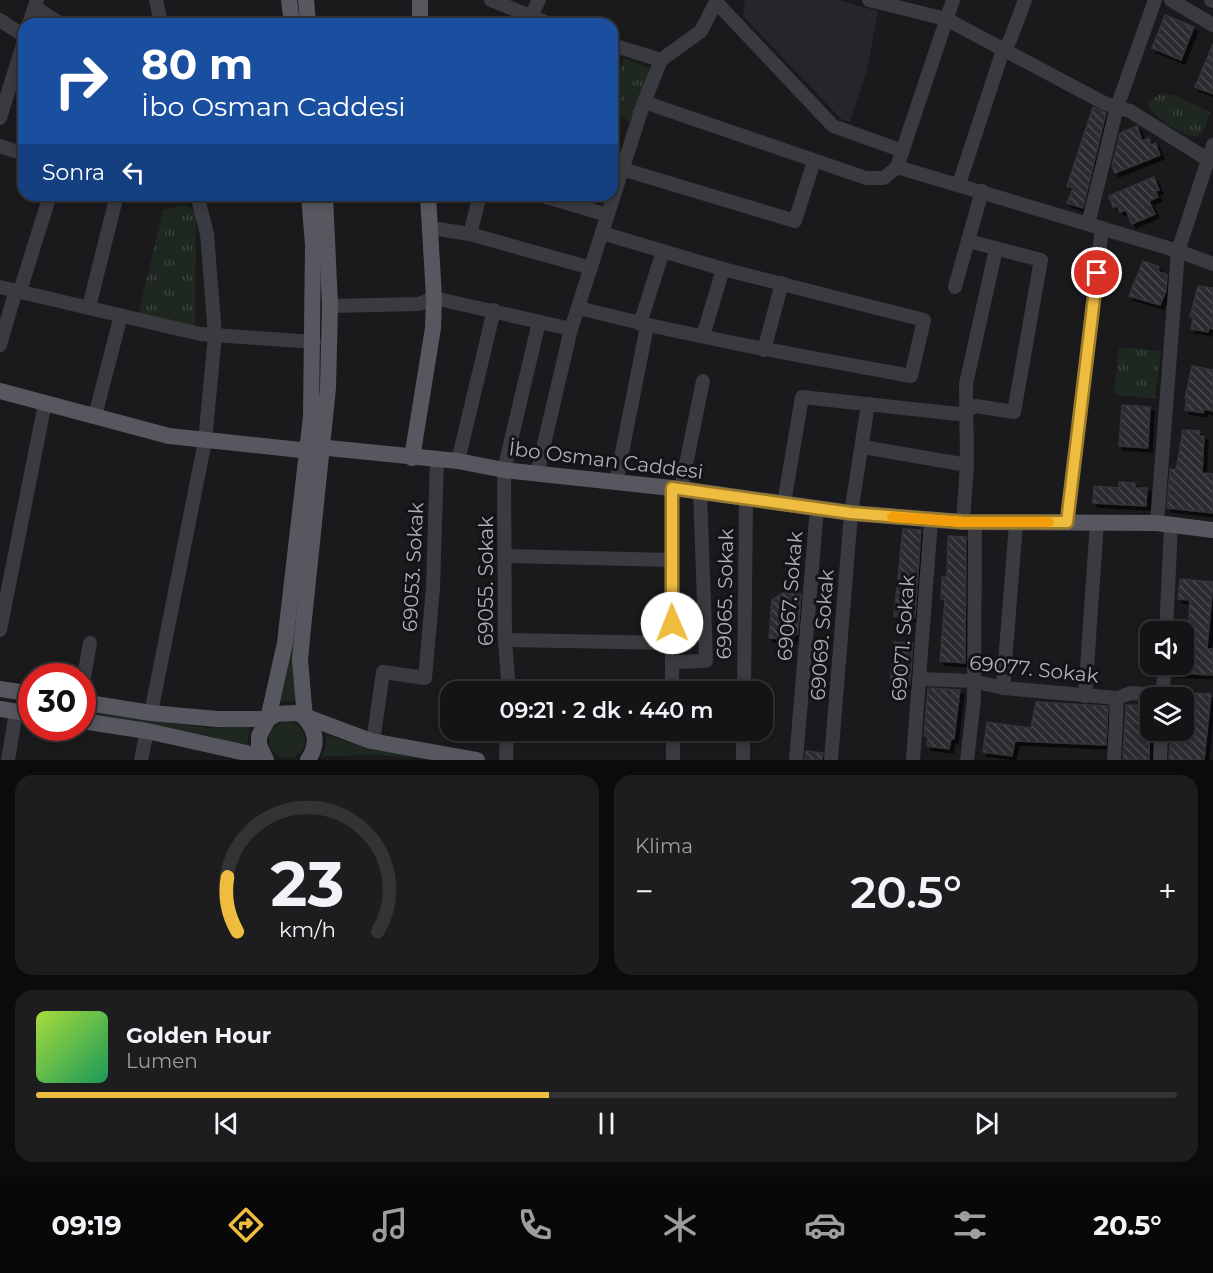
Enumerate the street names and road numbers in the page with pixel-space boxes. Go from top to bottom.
street label: İbo Osman Caddesi [507,436,705,484]
street label: 69053. Sokak [398,501,428,633]
street label: 69055. Sokak [474,516,498,646]
street label: 69065. Sokak [712,528,738,660]
street label: 69067. Sokak [772,530,808,662]
street label: 69069. Sokak [805,568,839,701]
street label: 69071. Sokak [887,574,919,702]
street label: 69077. Sokak [968,650,1100,688]

